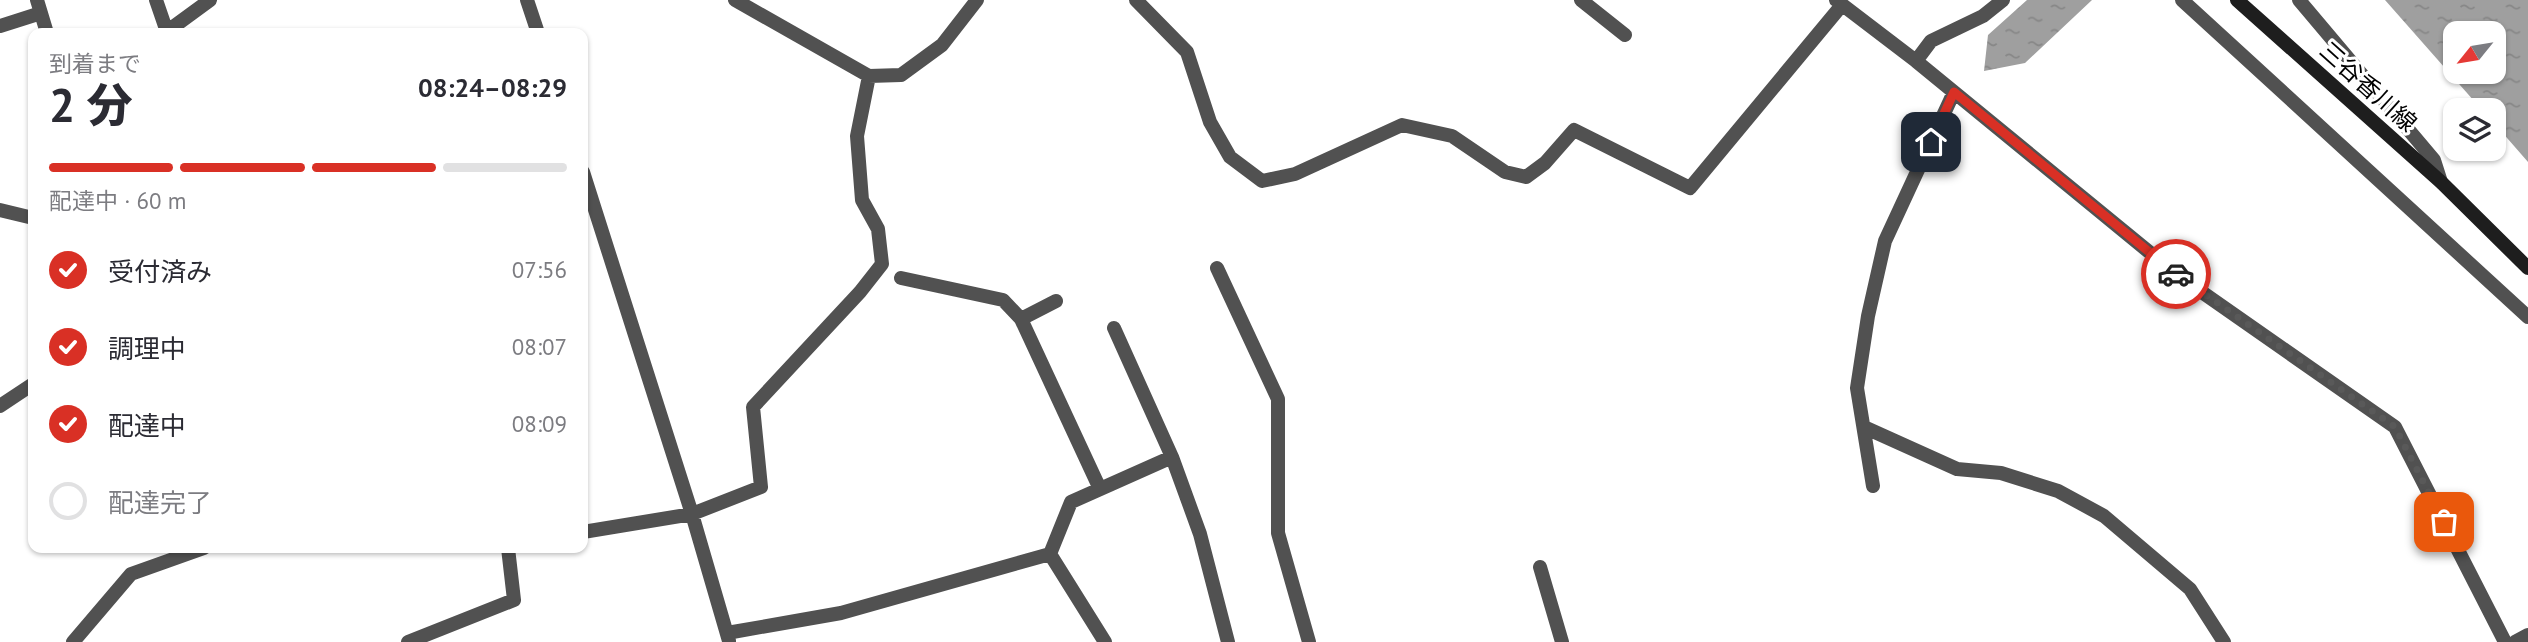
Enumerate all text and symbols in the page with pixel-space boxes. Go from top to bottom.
north arrow [2443,21,2506,84]
map controls [2443,21,2506,161]
street label: 三谷香川線 [2313,35,2423,138]
text: 到着まで [49,49,141,78]
text: 08:24–08:29 [418,71,567,104]
text: 2 分 [49,75,133,135]
button: layers [2443,98,2506,161]
pin [1901,112,1961,172]
icon: home [1912,123,1950,161]
text: 配達中 · 60 m [49,186,186,215]
courier [2141,239,2211,309]
icon: check [49,251,87,289]
text: 受付済み [108,255,212,288]
text: 07:56 [512,255,567,284]
icon: car [2157,255,2195,293]
icon: check [49,328,87,366]
text: 調理中 [108,332,186,365]
text: 08:07 [512,332,567,361]
icon: check [49,405,87,443]
text: 配達中 [108,409,186,442]
text: 08:09 [512,409,567,438]
text: 配達完了 [108,486,212,519]
pin [2414,492,2474,552]
icon: bag [2425,503,2463,541]

